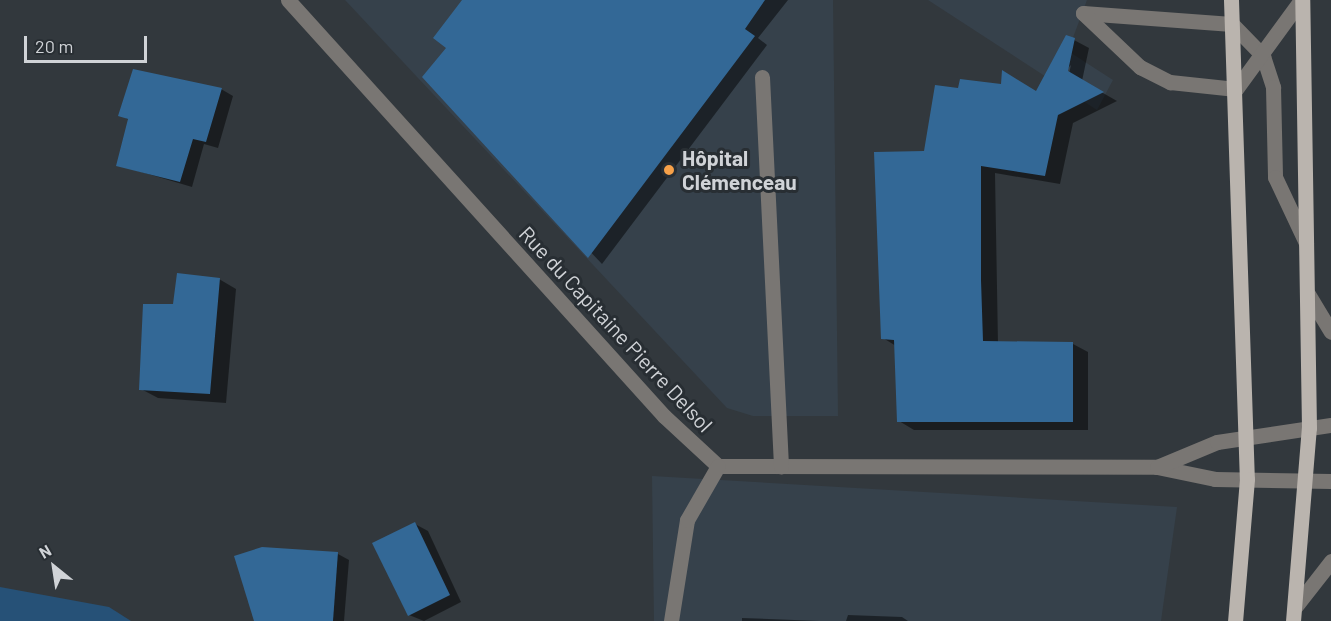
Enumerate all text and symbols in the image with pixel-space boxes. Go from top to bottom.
scale bar [27,24,150,62]
text: 20 m [35,35,73,57]
place label: Hôpital Clémenceau [682,145,797,195]
marker: Hôpital Clémenceau [660,161,678,179]
street label: Rue du Capitaine Pierre Delsol [514,221,718,437]
north arrow [24,537,84,597]
text: N [35,540,54,562]

